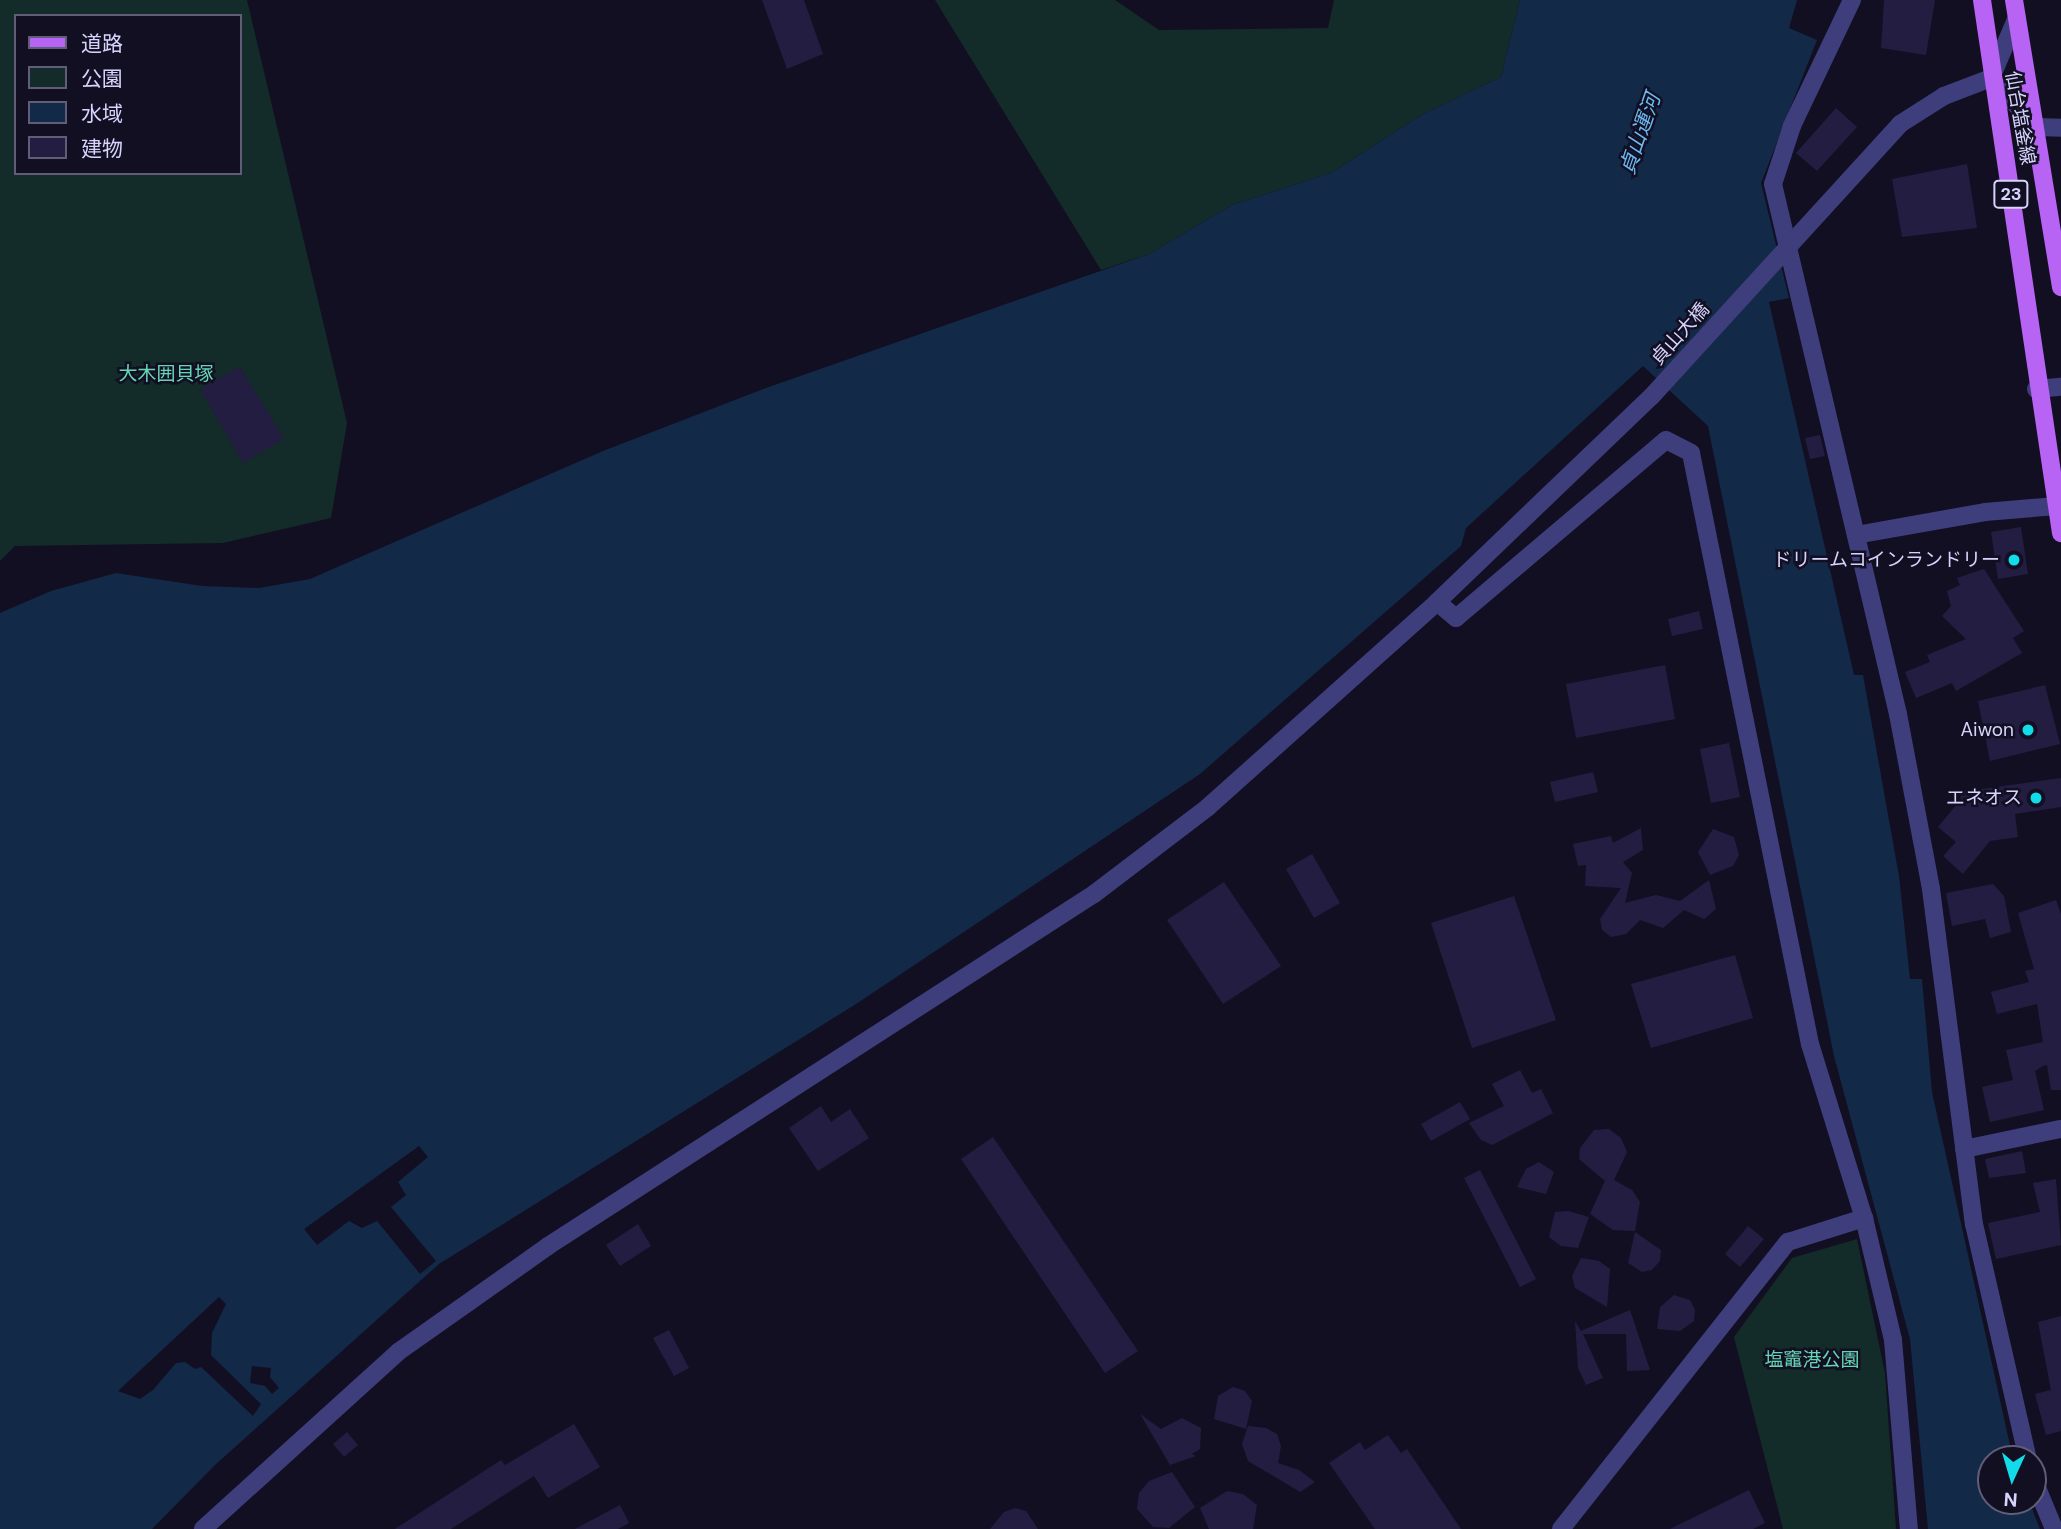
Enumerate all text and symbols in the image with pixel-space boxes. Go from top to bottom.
legend [14,14,242,175]
text: 道路 [81,30,123,58]
text: 公園 [81,65,123,93]
street label: 仙台塩釜線 [2001,69,2039,167]
water label: 貞山運河 [1614,90,1666,178]
text: 水域 [81,100,123,128]
text: 建物 [81,135,123,163]
road number: 23 [1992,180,2030,209]
street label: 貞山大橋 [1646,298,1714,370]
park label: 大木囲貝塚 [119,363,213,385]
place label: ドリームコインランドリー [1772,549,2000,571]
marker: ドリームコインランドリー [2006,552,2022,568]
place label: Aiwon [1961,719,2014,741]
marker: Aiwon [2020,722,2036,738]
place label: エネオス [1946,787,2022,809]
marker: エネオス [2028,790,2044,806]
park label: 塩竈港公園 [1765,1349,1859,1371]
north arrow [1977,1445,2047,1515]
text: N [2003,1487,2018,1512]

